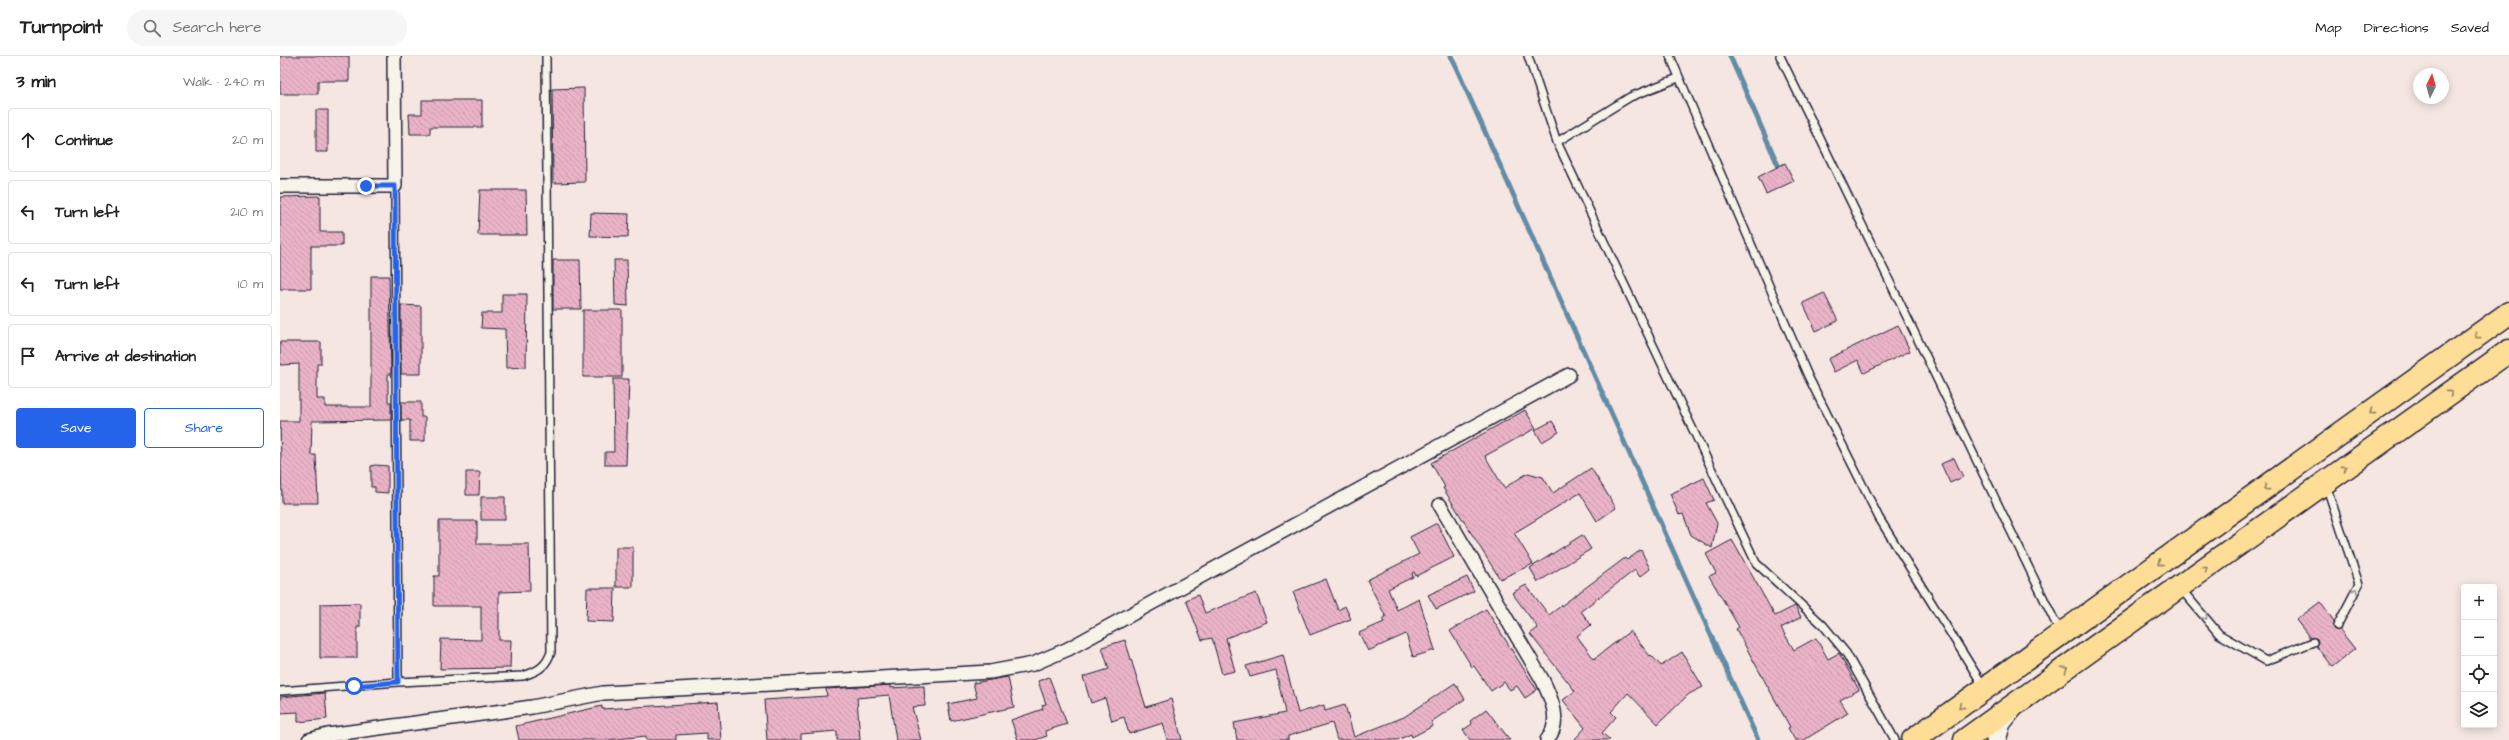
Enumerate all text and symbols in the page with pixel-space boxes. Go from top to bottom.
search box [127,10,407,46]
text: Turnpoint [20,14,103,41]
icon: search [141,17,163,39]
text: Search here [173,17,261,38]
text: Map [2315,18,2342,38]
text: Directions [2364,18,2429,38]
text: Saved [2451,18,2489,38]
north arrow [2413,68,2449,104]
text: 3 min [16,70,56,94]
text: Walk · 240 m [183,73,264,91]
icon: ahead [17,129,39,151]
text: Continue [55,130,113,151]
text: 20 m [232,131,263,149]
route end [357,177,375,195]
icon: left [17,201,39,223]
text: Turn left [55,202,119,223]
text: 210 m [230,203,263,221]
icon: left [17,273,39,295]
text: Turn left [55,274,119,295]
text: 10 m [238,275,263,293]
one-way arrow [2475,331,2482,338]
icon: arrive [17,345,39,367]
text: Arrive at destination [55,346,196,367]
one-way arrow [2446,391,2453,398]
one-way arrow [2369,407,2376,414]
button: Save [16,408,136,448]
button: Share [144,408,264,448]
one-way arrow [2340,466,2347,473]
one-way arrow [2263,483,2270,490]
one-way arrow [2158,558,2165,565]
one-way arrow [2201,566,2208,574]
map controls [2461,584,2497,728]
button: + [2461,584,2497,620]
one-way arrow [2351,588,2358,595]
one-way arrow [2200,612,2207,620]
button: − [2461,620,2497,656]
button: locate [2461,656,2497,692]
one-way arrow [2061,666,2068,673]
route start [345,677,363,695]
button: layers [2461,692,2497,728]
one-way arrow [1958,701,1965,709]

